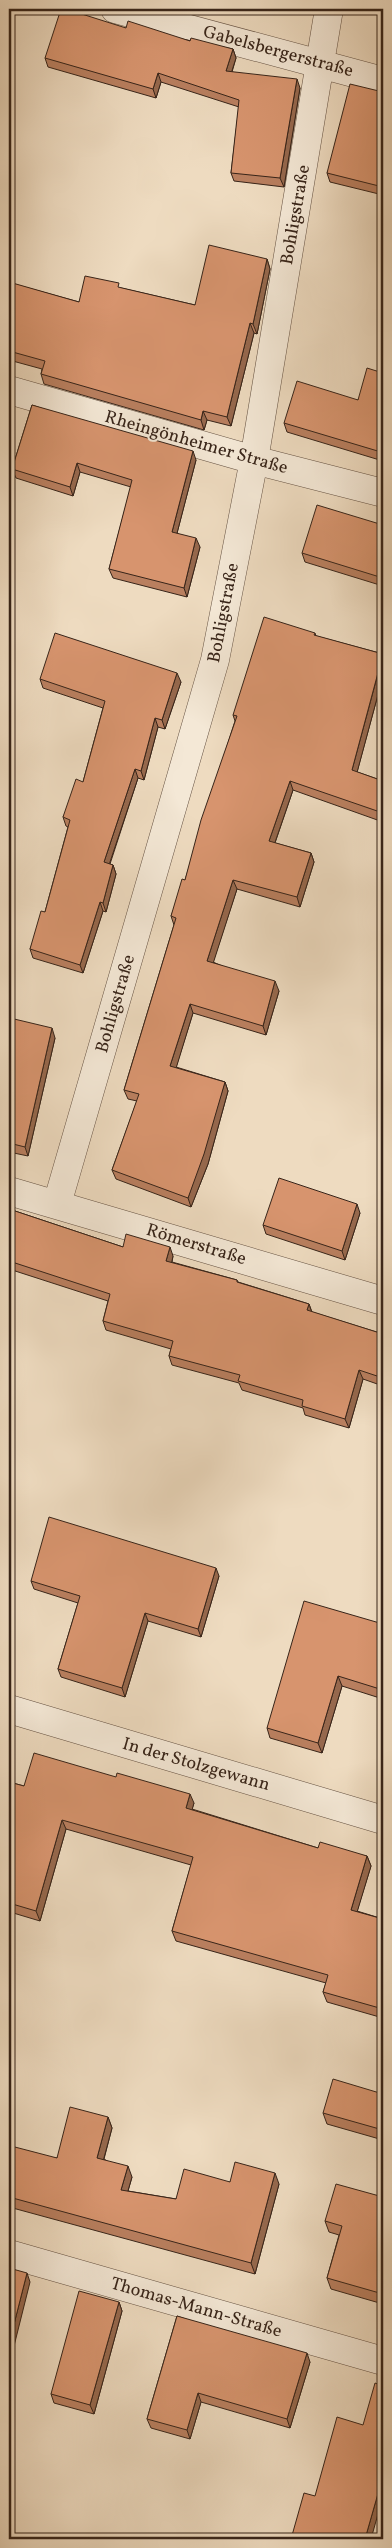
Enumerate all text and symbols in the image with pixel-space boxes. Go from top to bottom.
street label: Gabelsbergerstraße [200,20,356,84]
street label: Bohligstraße [275,163,317,267]
street label: Rheingönheimer Straße [101,405,291,481]
street label: Bohligstraße [202,561,246,665]
street label: Bohligstraße [90,952,142,1056]
street label: Römerstraße [143,1218,249,1272]
street label: In der Stolzgewann [119,1732,273,1798]
street label: Thomas-Mann-Straße [107,2272,285,2344]

